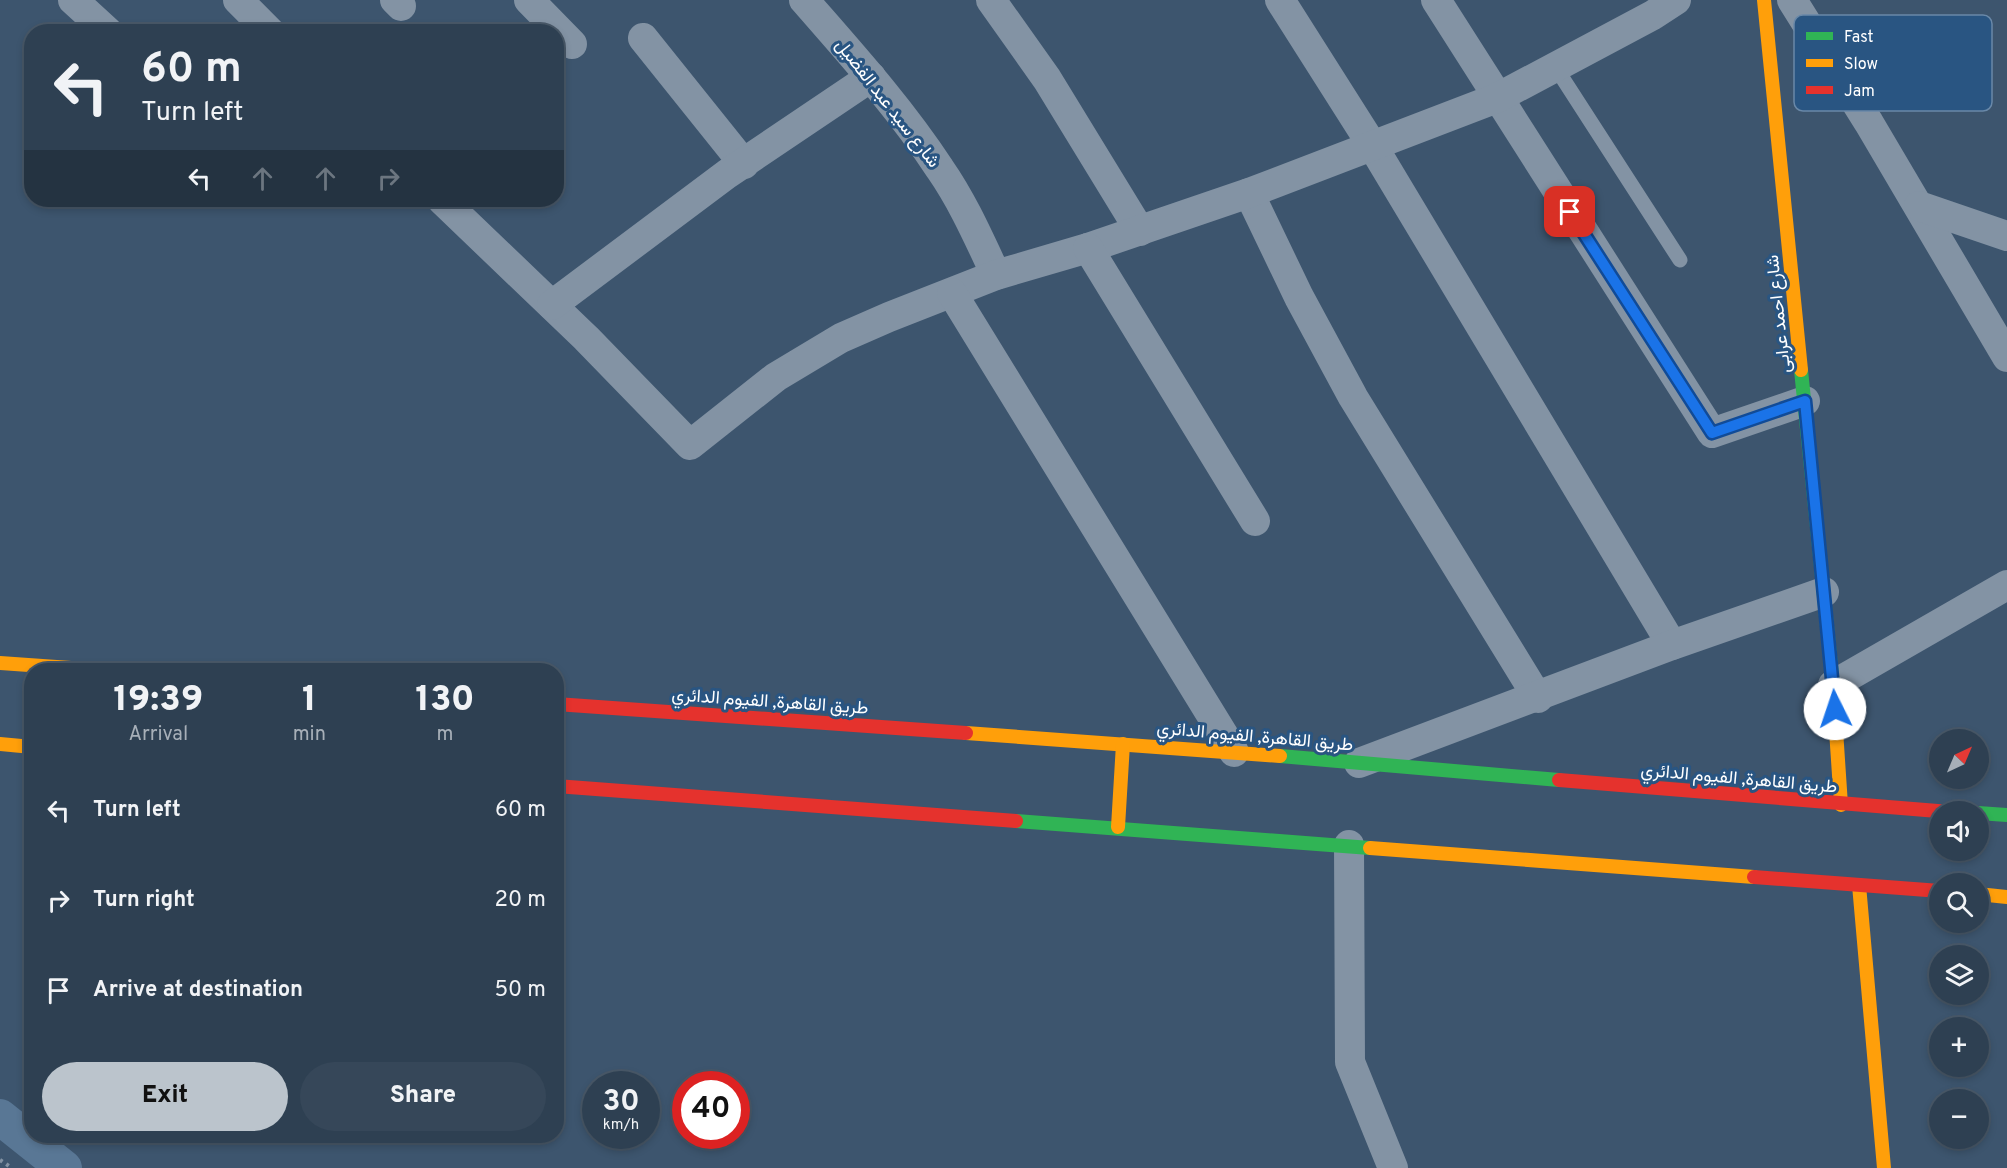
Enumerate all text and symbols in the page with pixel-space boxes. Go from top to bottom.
legend [1794,15,1992,111]
text: Fast [1844,28,1874,48]
street label: شارع سيد عبد الفضيل [829,35,944,173]
text: 60 m [141,44,242,97]
icon: left [42,48,120,126]
text: Slow [1844,55,1878,75]
text: Jam [1844,82,1875,102]
text: Turn left [141,96,243,130]
icon: left [183,162,216,195]
icon: ahead [246,162,279,195]
icon: ahead [309,162,342,195]
icon: right [372,162,405,195]
pin [1544,186,1595,237]
icon: arrive [1553,195,1586,228]
street label: شارع احمد عرابى [1762,254,1797,374]
position arrow [1803,677,1867,741]
text: 19:39 [113,678,203,724]
text: 1 [302,678,317,724]
text: 130 [415,678,475,724]
street label: طريق القاهرة, الفيوم الدائري [671,684,869,723]
street label: طريق القاهرة, الفيوم الدائري [1155,717,1354,760]
text: Arrival [129,722,188,748]
text: min [293,722,326,748]
text: m [436,722,453,748]
north arrow [1929,729,1989,789]
map controls [1929,729,1989,1149]
street label: طريق القاهرة, الفيوم الدائري [1639,759,1838,802]
icon: left [42,794,75,827]
text: Turn left [93,797,181,824]
text: 60 m [495,797,546,824]
button: sound [1929,801,1989,861]
button: search [1929,873,1989,933]
icon: right [42,884,75,917]
text: Turn right [93,887,195,914]
text: 20 m [495,887,546,914]
button: layers [1929,945,1989,1005]
icon: arrive [42,974,75,1007]
text: Arrive at destination [93,977,303,1004]
text: 50 m [494,977,546,1004]
button: + [1929,1017,1989,1077]
button: Exit [42,1062,288,1131]
button: Share [300,1062,546,1131]
speed limit sign: 40 [672,1071,750,1149]
text: 30 [602,1084,640,1121]
button: − [1929,1089,1989,1149]
text: km/h [603,1116,639,1135]

